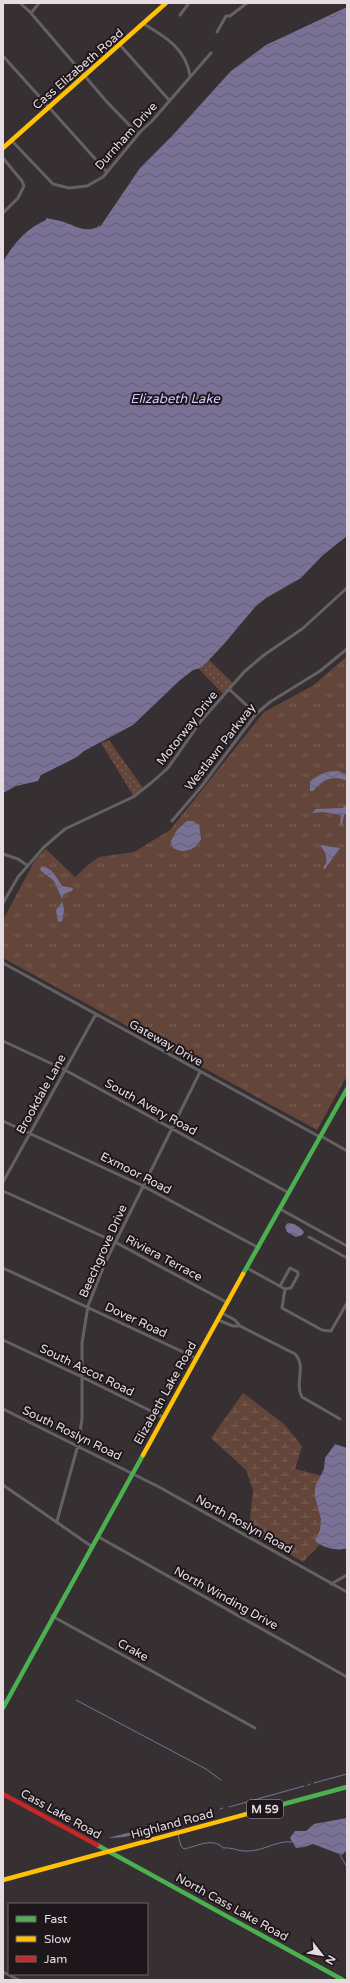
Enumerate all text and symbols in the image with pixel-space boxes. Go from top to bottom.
street label: Cass Elizabeth Road [30,26,126,112]
street label: Durnham Drive [92,99,160,173]
water label: Elizabeth Lake [130,391,220,407]
street label: Motorway Drive [154,688,220,768]
street label: Westlawn Parkway [182,700,259,793]
street label: Gateway Drive [127,1017,205,1069]
street label: Brookdale Lane [13,1052,69,1136]
street label: South Avery Road [103,1076,199,1138]
street label: Exmoor Road [98,1149,174,1197]
street label: Beechgrove Drive [76,1202,130,1300]
street label: Riviera Terrace [123,1232,205,1284]
street label: Dover Road [103,1300,169,1340]
street label: Elizabeth Lake Road [131,1339,199,1447]
street label: South Ascot Road [38,1341,136,1399]
street label: South Roslyn Road [20,1403,124,1463]
street label: North Roslyn Road [193,1492,295,1556]
street label: North Winding Drive [172,1564,281,1633]
street label: Crake [115,1636,151,1664]
street label: Cass Lake Road [18,1786,104,1842]
road number: M 59 [247,1800,283,1818]
street label: Highland Road [129,1806,215,1842]
street label: North Cass Lake Road [173,1870,291,1944]
legend [8,1903,148,1975]
text: Fast [44,1912,68,1926]
text: Slow [44,1932,71,1946]
north arrow [302,1935,342,1975]
text: Jam [44,1952,67,1966]
text: N [322,1953,338,1967]

